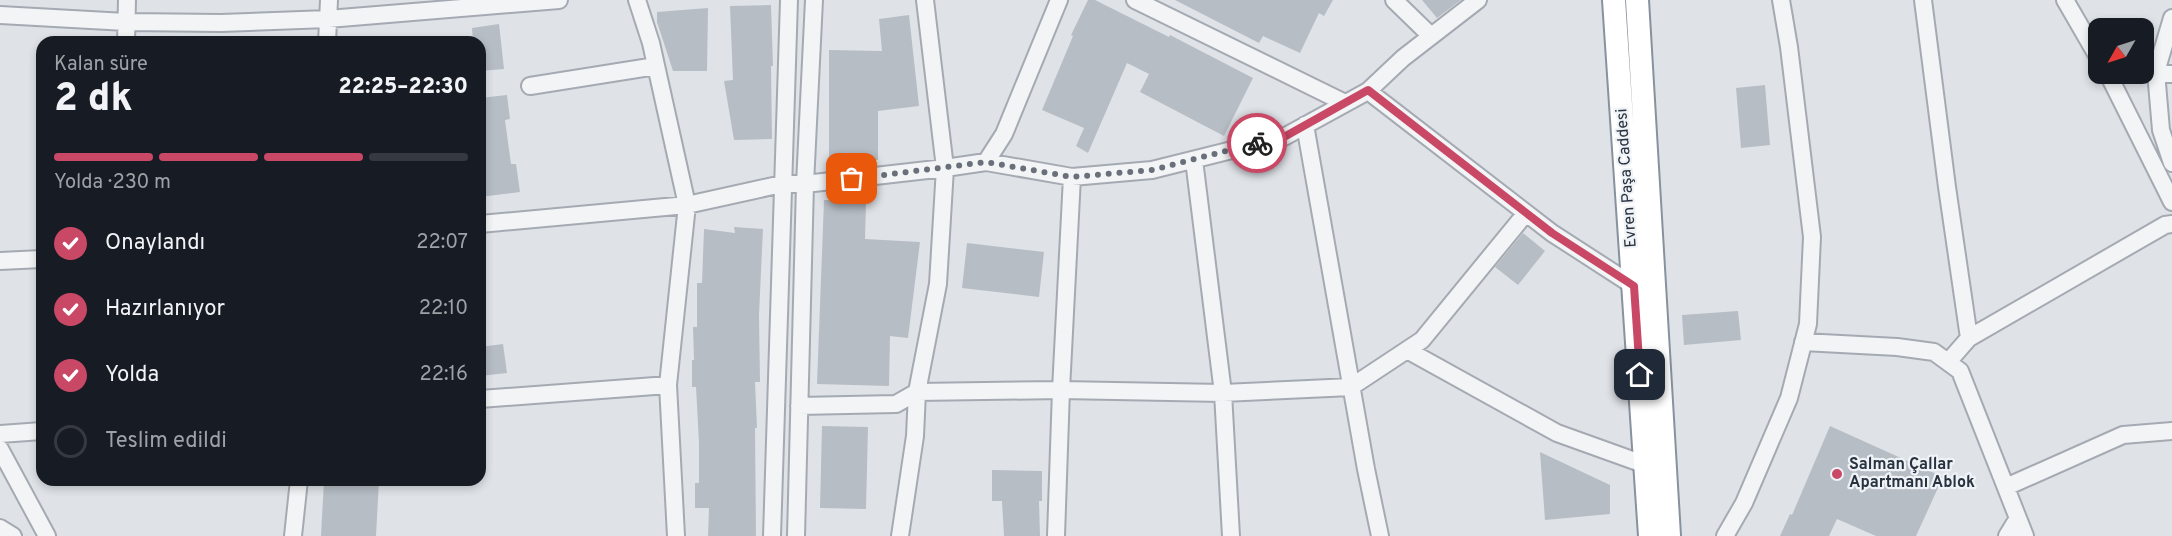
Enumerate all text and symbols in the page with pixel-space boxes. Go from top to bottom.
north arrow [2088,18,2154,84]
map controls [2088,18,2154,84]
text: Kalan süre [54,52,148,78]
text: 22:25–22:30 [338,74,468,101]
text: 2 dk [54,76,133,125]
street label: Evren Paşa Caddesi [1612,108,1642,248]
courier [1227,113,1287,173]
icon: bike [1241,127,1274,160]
pin [826,153,877,204]
icon: bag [835,162,868,195]
text: Yolda · 230 m [54,170,171,196]
icon: check [54,227,87,260]
text: Onaylandı [105,230,205,257]
text: 22:07 [416,230,468,256]
icon: check [54,293,87,326]
text: Hazırlanıyor [105,296,225,323]
text: 22:10 [419,296,468,322]
pin [1614,349,1665,400]
icon: home [1623,358,1656,391]
icon: check [54,359,87,392]
text: Yolda [105,362,159,389]
text: 22:16 [420,362,468,388]
text: Teslim edildi [105,428,227,455]
place label: Salman Çallar Apartmanı Ablok [1849,455,1975,493]
marker: Salman Çallar Apartmanı Ablok [1830,467,1844,481]

